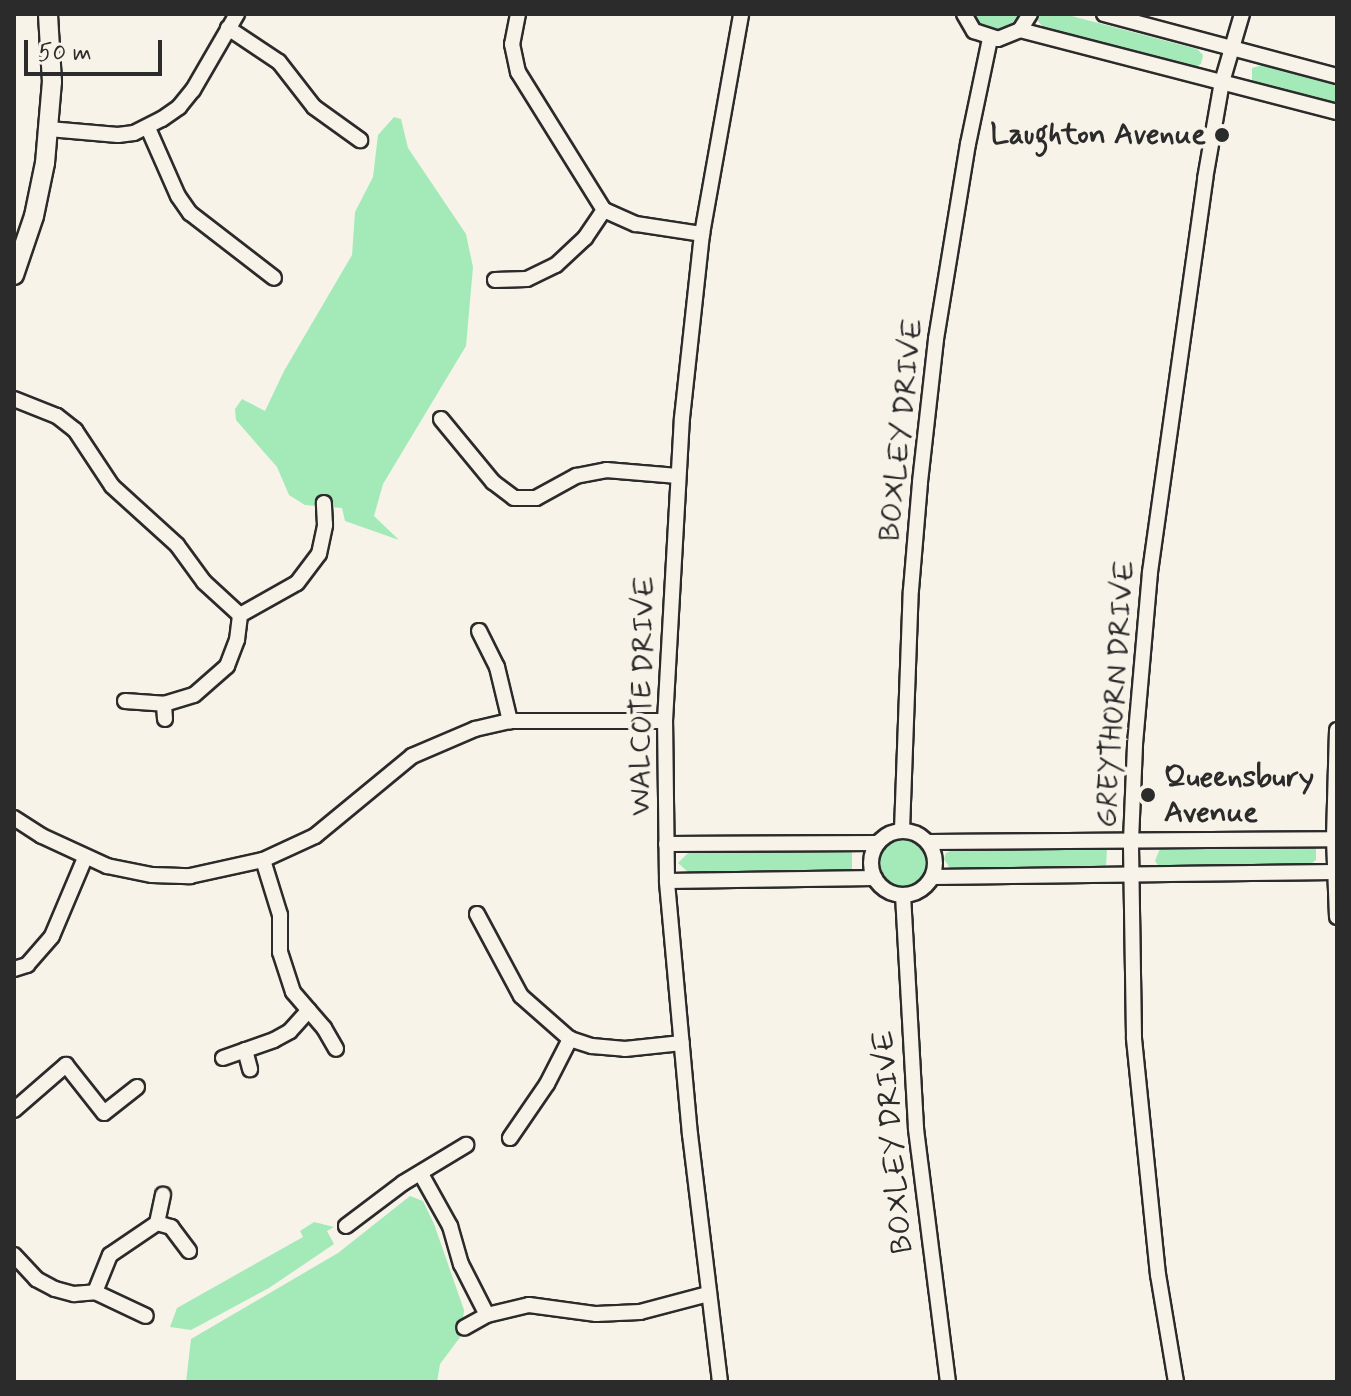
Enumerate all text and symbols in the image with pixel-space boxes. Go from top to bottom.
scale bar [28,24,166,74]
text: 50 m [38,38,92,69]
place label: Laughton Avenue [988,117,1206,153]
marker: Laughton Avenue [1213,126,1231,144]
street label: BOXLEY DRIVE [872,316,932,544]
street label: GREYTHORN DRIVE [1089,559,1143,829]
street label: WALCOTE DRIVE [623,575,663,817]
place label: Queensbury Avenue [1164,760,1314,830]
marker: Queensbury Avenue [1139,786,1157,804]
street label: BOXLEY DRIVE [866,1028,922,1256]

